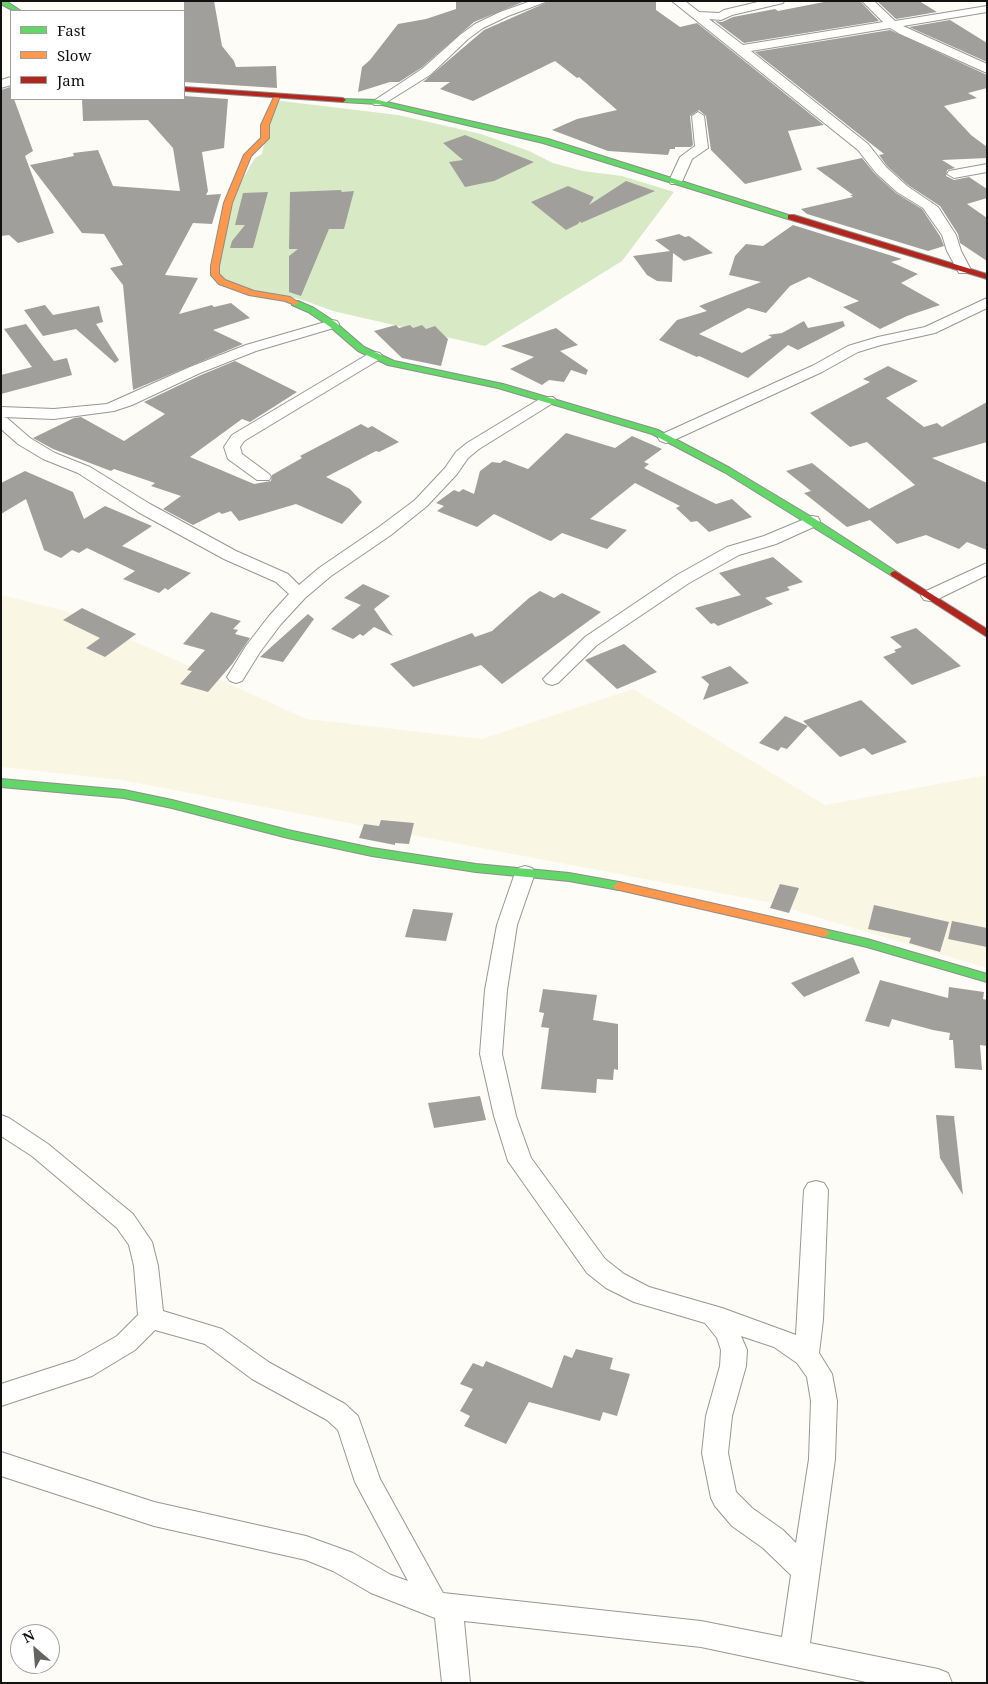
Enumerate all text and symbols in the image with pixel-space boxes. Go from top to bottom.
legend [10,10,185,100]
text: Fast [57,20,86,40]
text: Slow [57,45,91,65]
text: Jam [57,70,85,90]
north arrow [10,1624,60,1674]
text: N [19,1625,38,1647]

